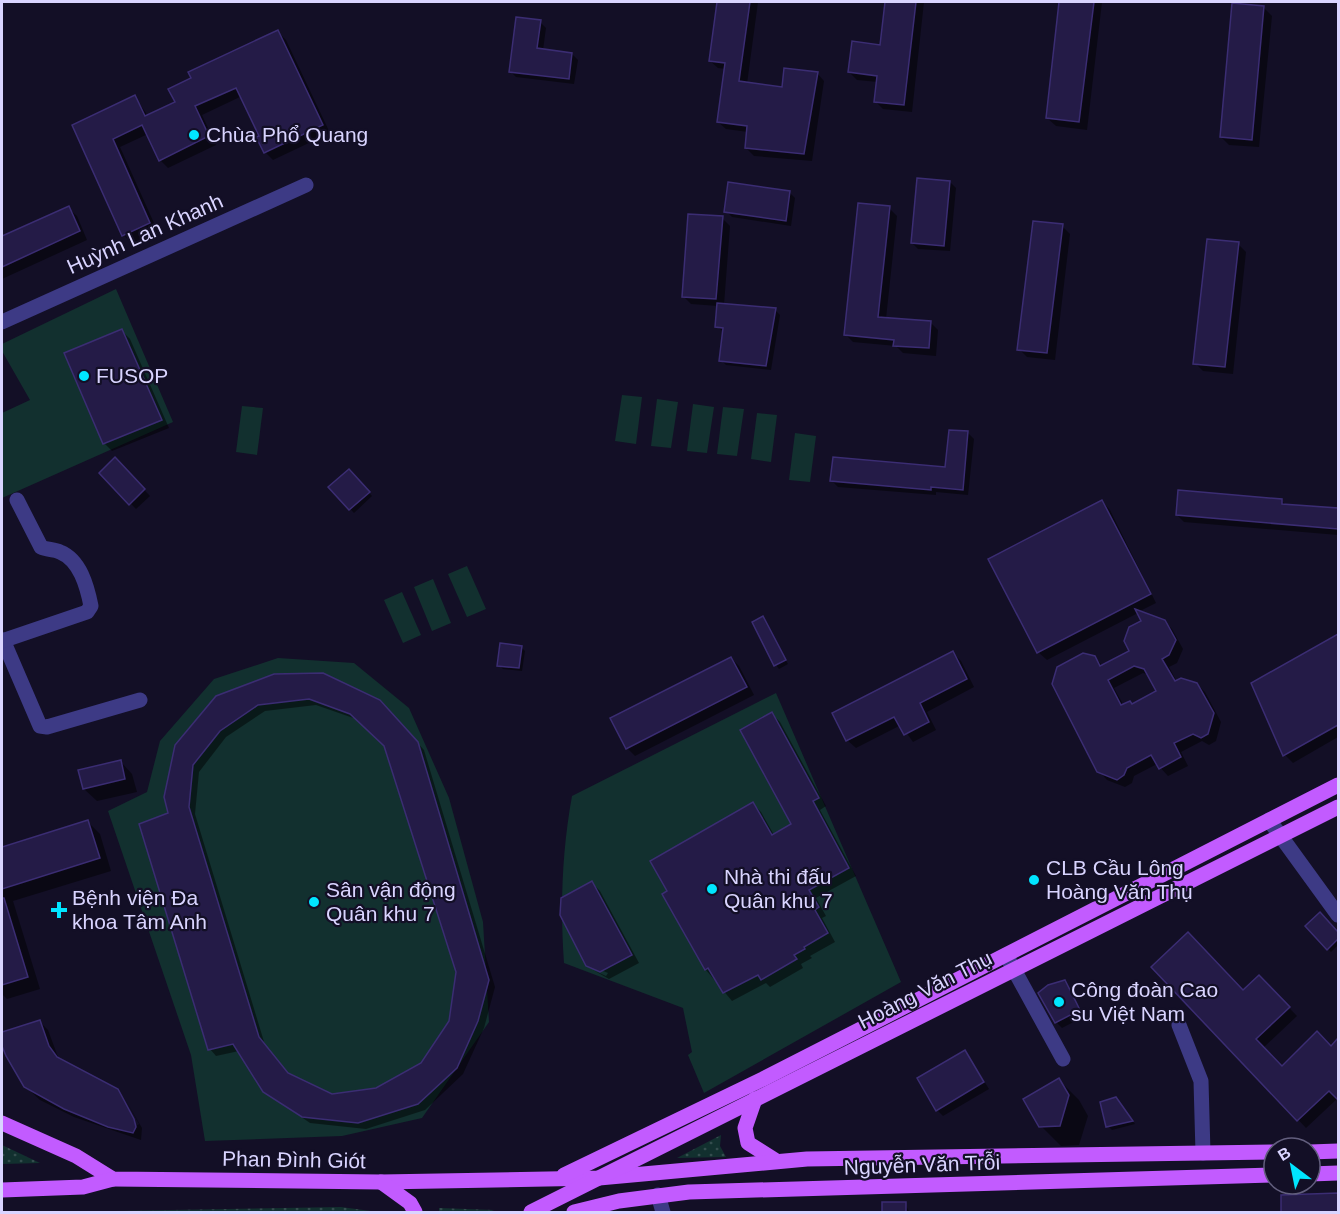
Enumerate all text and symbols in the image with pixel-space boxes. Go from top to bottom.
place label: Chùa Phổ Quang [206,123,368,146]
marker: Chùa Phổ Quang [187,128,201,142]
street label: Huỳnh Lan Khanh [63,189,226,278]
place label: FUSOP [96,364,168,387]
marker: FUSOP [77,369,91,383]
place label: CLB Cầu Lông Hoàng Văn Thụ [1046,856,1193,903]
place label: Nhà thi đấu Quân khu 7 [724,865,833,912]
marker: CLB Cầu Lông Hoàng Văn Thụ [1027,873,1041,887]
place label: Sân vận động Quân khu 7 [326,878,456,925]
marker: Nhà thi đấu Quân khu 7 [705,882,719,896]
place label: Bệnh viện Đa khoa Tâm Anh [72,886,207,933]
marker: Sân vận động Quân khu 7 [307,895,321,909]
marker: Bệnh viện Đa khoa Tâm Anh [50,901,68,919]
street label: Hoàng Văn Thụ [854,946,995,1033]
place label: Công đoàn Cao su Việt Nam [1071,978,1218,1025]
marker: Công đoàn Cao su Việt Nam [1052,995,1066,1009]
north arrow [1262,1136,1322,1196]
text: B [1275,1143,1294,1164]
street label: Phan Đình Giót [222,1147,366,1172]
street label: Nguyễn Văn Trỗi [843,1150,1001,1179]

